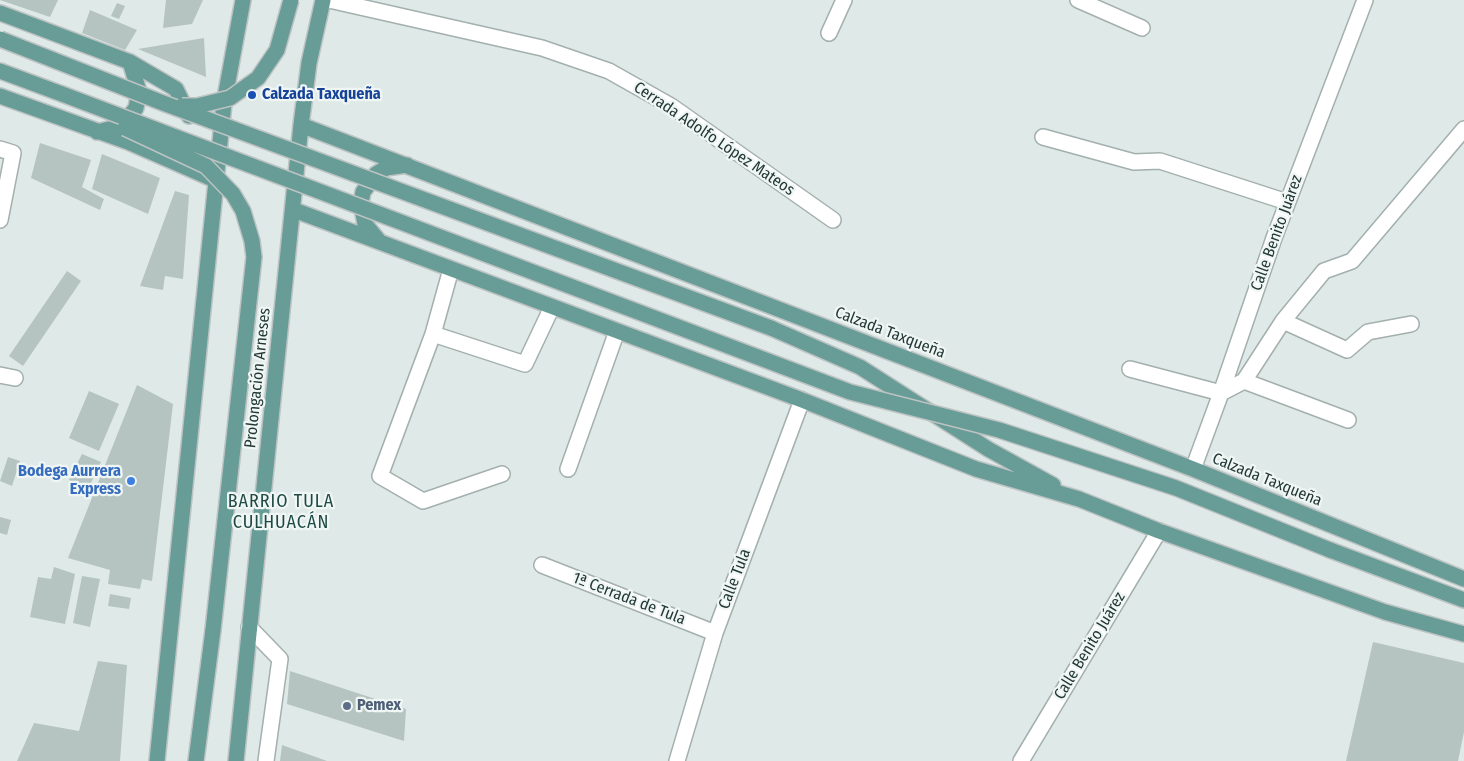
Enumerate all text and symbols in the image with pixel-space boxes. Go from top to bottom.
street label: Cerrada Adolfo López Mateos [630,78,798,200]
place label: Calzada Taxqueña [262,85,381,105]
marker: Calzada Taxqueña [246,89,258,101]
street label: Calle Benito Juárez [1247,172,1307,294]
street label: Calzada Taxqueña [832,303,948,363]
street label: Prolongación Arneses [241,307,275,449]
street label: Calzada Taxqueña [1209,449,1325,511]
place label: Bodega Aurrera Express [18,462,121,500]
marker: Bodega Aurrera Express [125,475,137,487]
district label: BARRIO TULA CULHUACÁN [226,491,336,534]
street label: Calle Tula [715,546,755,612]
street label: 1ª Cerrada de Tula [570,569,688,629]
street label: Calle Benito Juárez [1050,589,1130,703]
place label: Pemex [357,696,401,716]
marker: Pemex [341,700,353,712]

